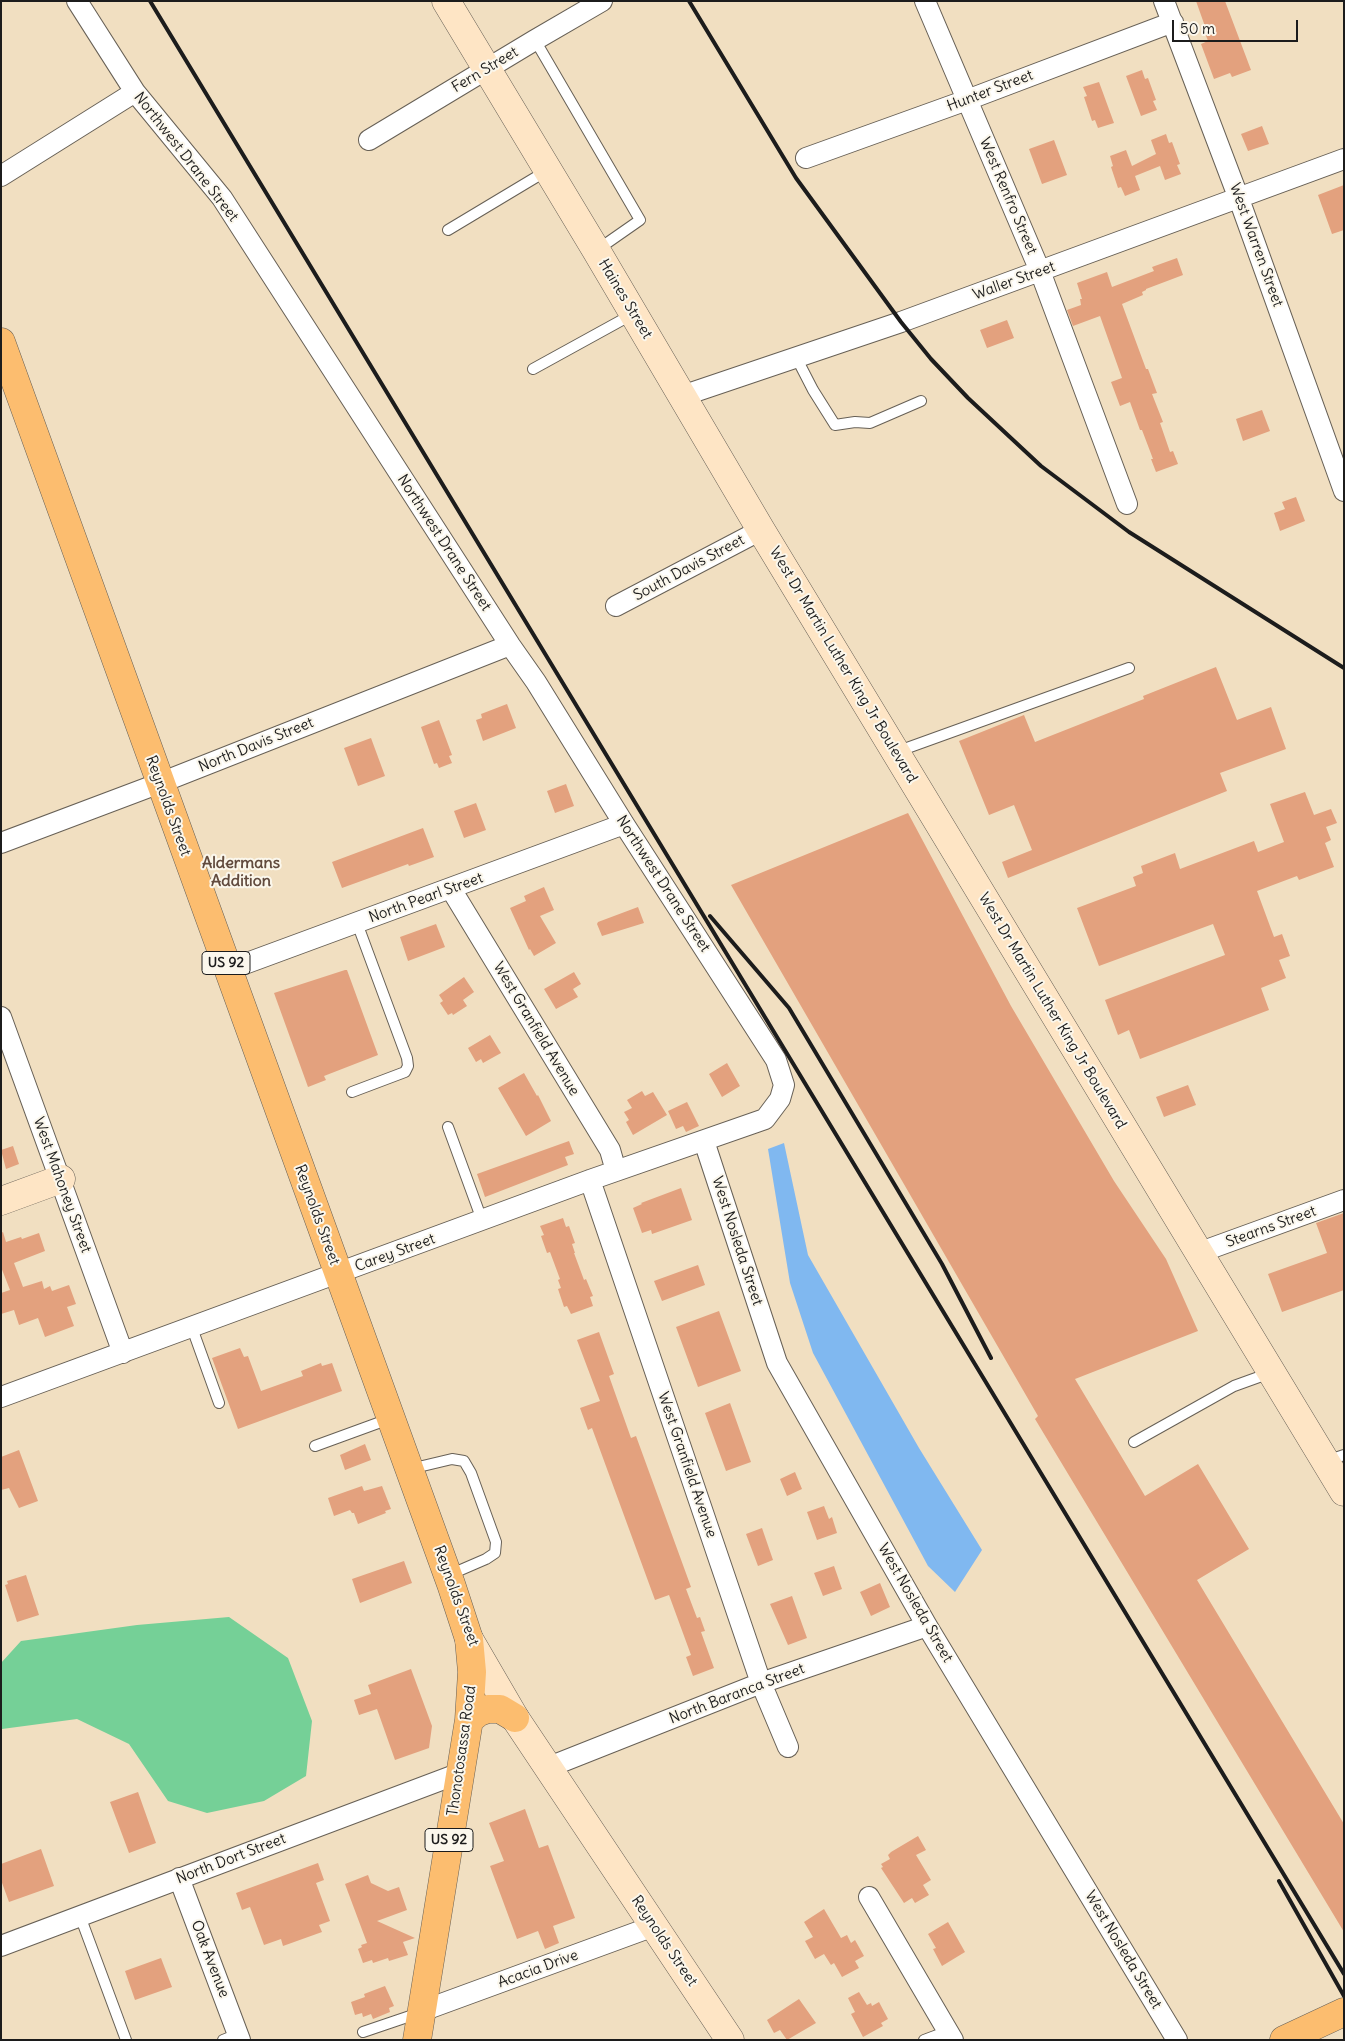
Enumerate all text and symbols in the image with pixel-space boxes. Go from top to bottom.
scale bar [1175,10,1301,42]
text: 50 m [1180,19,1215,38]
street label: Fern Street [449,43,521,97]
street label: Hunter Street [944,66,1036,116]
street label: Northwest Drane Street [130,89,242,225]
street label: West Renfro Street [975,135,1041,257]
street label: West Warren Street [1225,181,1287,309]
street label: Haines Street [594,256,656,342]
street label: Waller Street [970,258,1058,304]
street label: Northwest Drane Street [393,471,495,615]
street label: South Davis Street [630,531,748,605]
street label: West Dr Martin Luther King Jr Boulevard [765,544,921,786]
street label: North Davis Street [196,714,316,776]
street label: Reynolds Street [141,753,195,859]
street label: Northwest Drane Street [612,812,714,956]
district label: Aldermans Addition [202,853,280,891]
street label: North Pearl Street [366,869,486,927]
street label: West Dr Martin Luther King Jr Boulevard [974,890,1130,1132]
road number: US 92 [202,951,250,974]
street label: West Granfield Avenue [489,959,583,1099]
street label: West Mahoney Street [29,1115,95,1255]
street label: Reynolds Street [290,1162,344,1268]
street label: West Nosleda Street [708,1174,766,1308]
street label: Stearns Street [1223,1202,1319,1252]
street label: Carey Street [352,1230,438,1276]
street label: West Granfield Avenue [654,1390,720,1540]
street label: West Nosleda Street [874,1540,956,1666]
street label: Reynolds Street [429,1543,483,1649]
street label: North Baranca Street [667,1660,807,1728]
street label: Thonotosassa Road [444,1685,480,1817]
road number: US 92 [425,1828,473,1852]
street label: North Dort Street [174,1830,288,1888]
street label: West Nosleda Street [1081,1888,1165,2012]
street label: Reynolds Street [627,1892,701,1990]
street label: Oak Avenue [187,1918,233,2000]
street label: Acacia Drive [495,1946,581,1992]

